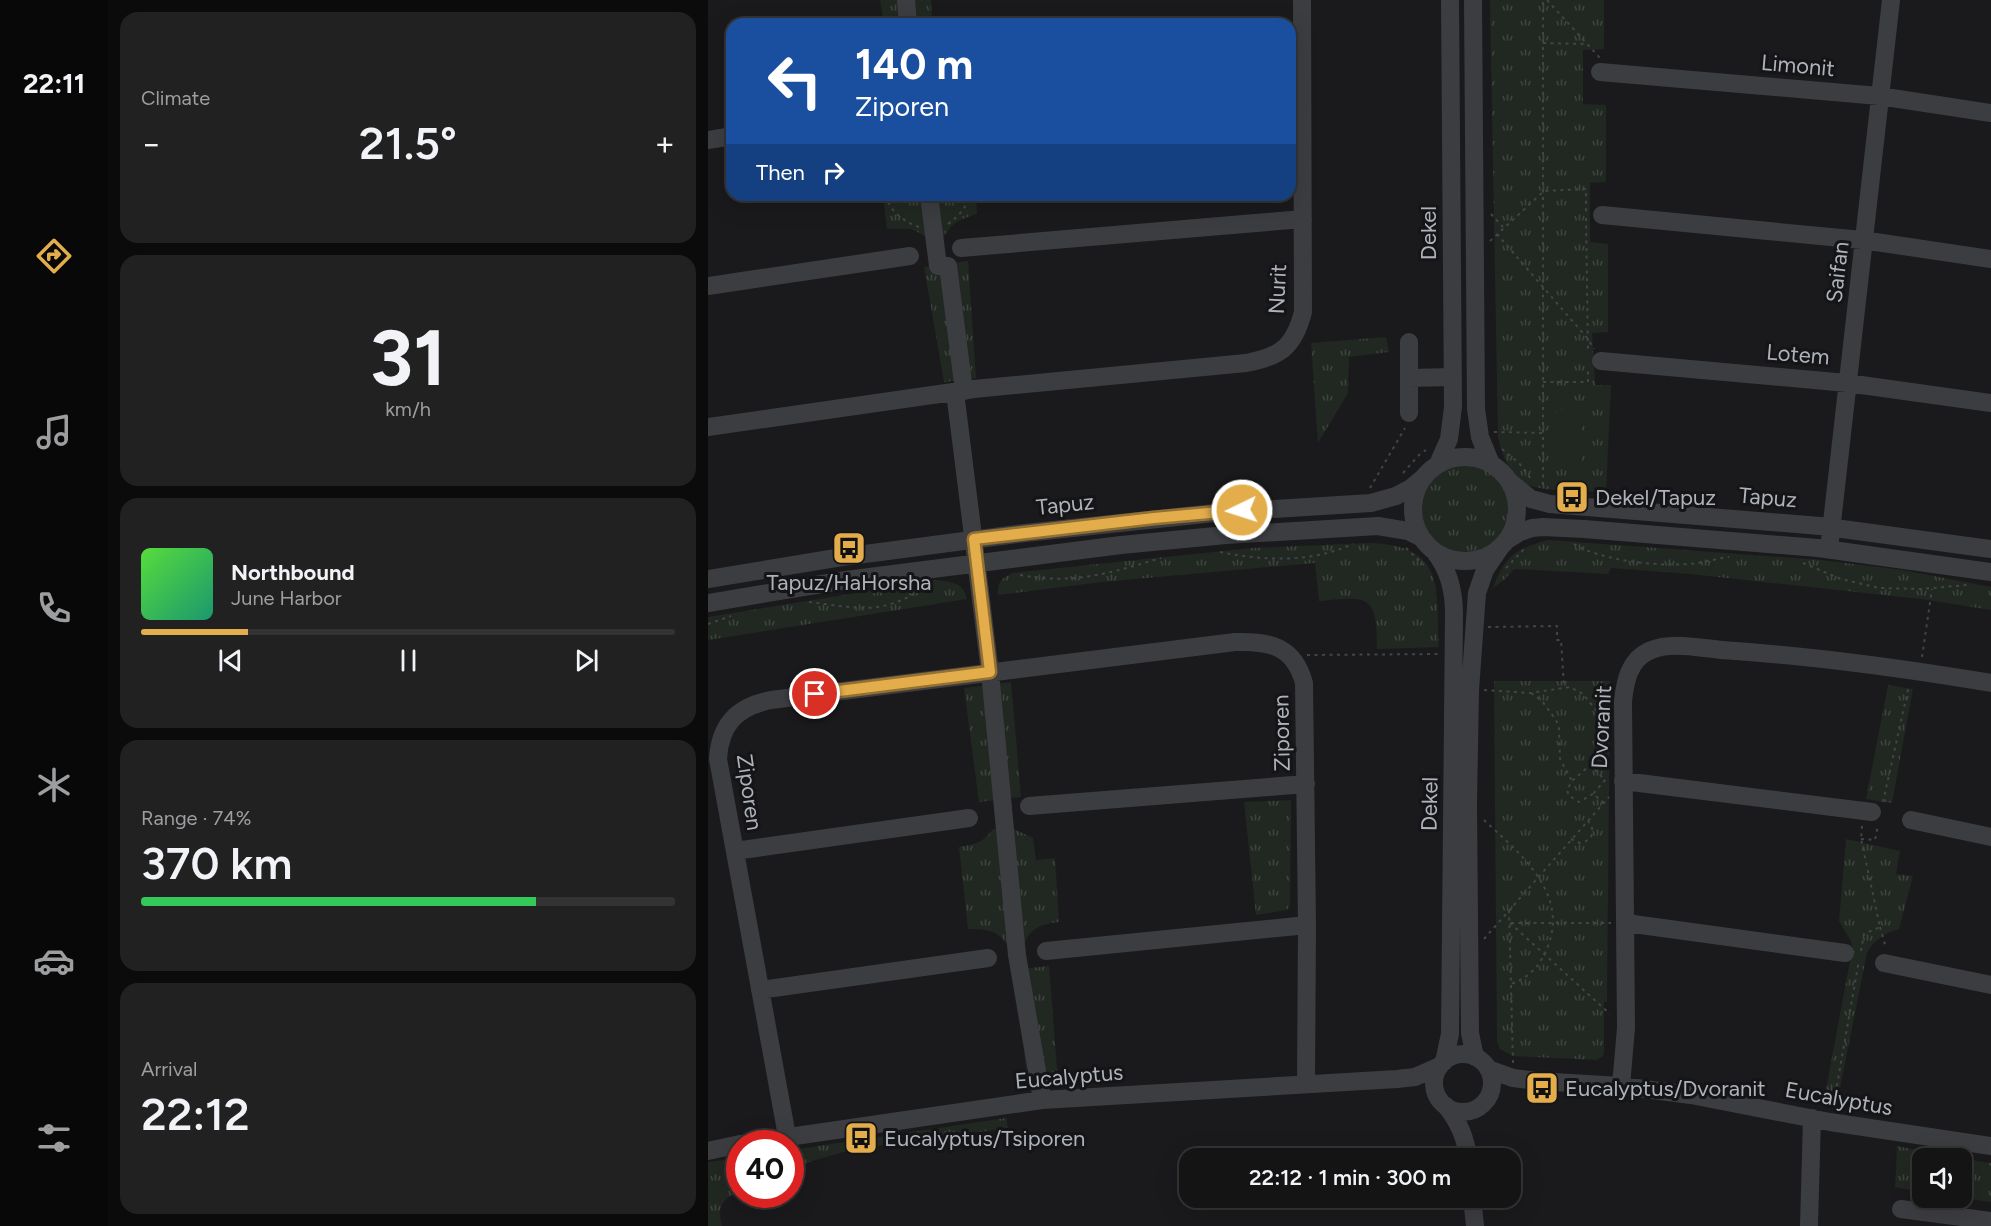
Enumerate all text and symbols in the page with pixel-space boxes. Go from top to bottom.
text: 140 m [855,39,973,90]
icon: left [756,42,834,120]
street label: Limonit [1760,49,1836,82]
text: 22:11 [23,67,85,100]
text: Climate [141,86,210,110]
text: Ziporen [855,90,949,123]
text: 21.5° [359,116,457,170]
text: − [141,124,162,163]
text: + [654,124,675,163]
icon: right [817,156,850,189]
text: Then [756,159,805,186]
street label: Dekel [1415,206,1442,260]
icon: directions [33,235,75,277]
street label: Saifan [1820,240,1855,304]
street label: Nurit [1263,263,1292,315]
text: 31 [370,311,446,405]
street label: Lotem [1765,338,1831,371]
text: km/h [385,397,431,421]
icon: music [33,411,75,453]
position arrow [1210,478,1274,542]
bus stop icon: Dekel/Tapuz [1554,479,1590,515]
street label: Tapuz [1738,482,1798,513]
place label: Dekel/Tapuz [1595,484,1716,511]
street label: Tapuz [1035,488,1095,521]
bus stop icon: Tapuz/HaHorsha [831,530,867,566]
text: Northbound [231,559,355,586]
place label: Tapuz/HaHorsha [767,569,931,596]
text: June Harbor [231,586,342,610]
icon: phone [33,587,75,629]
icon: previous [214,644,247,677]
icon: pause [392,644,425,677]
icon: next [570,644,603,677]
pin [789,668,840,719]
icon: arrive [798,677,831,710]
street label: Dvoranit [1586,685,1617,769]
street label: Ziporen [1267,694,1296,772]
street label: Ziporen [731,752,768,832]
icon: climate [33,764,75,806]
street label: Dekel [1416,777,1443,831]
text: Range · 74% [141,806,251,830]
text: 370 km [141,836,292,890]
icon: car [33,940,75,982]
text: Arrival [141,1057,197,1081]
street label: Eucalyptus [1014,1058,1124,1095]
bus stop icon: Eucalyptus/Dvoranit [1524,1070,1560,1106]
place label: Eucalyptus/Dvoranit [1565,1075,1766,1102]
street label: Eucalyptus [1783,1076,1895,1121]
text: 22:12 [141,1087,250,1141]
icon: filters [33,1117,75,1159]
bus stop icon: Eucalyptus/Tsiporen [843,1120,879,1156]
place label: Eucalyptus/Tsiporen [884,1125,1085,1152]
speed limit sign: 40 [726,1130,804,1208]
map controls [1912,1148,1972,1208]
button: sound [1912,1148,1972,1208]
text: 22:12 · 1 min · 300 m [1249,1164,1451,1191]

